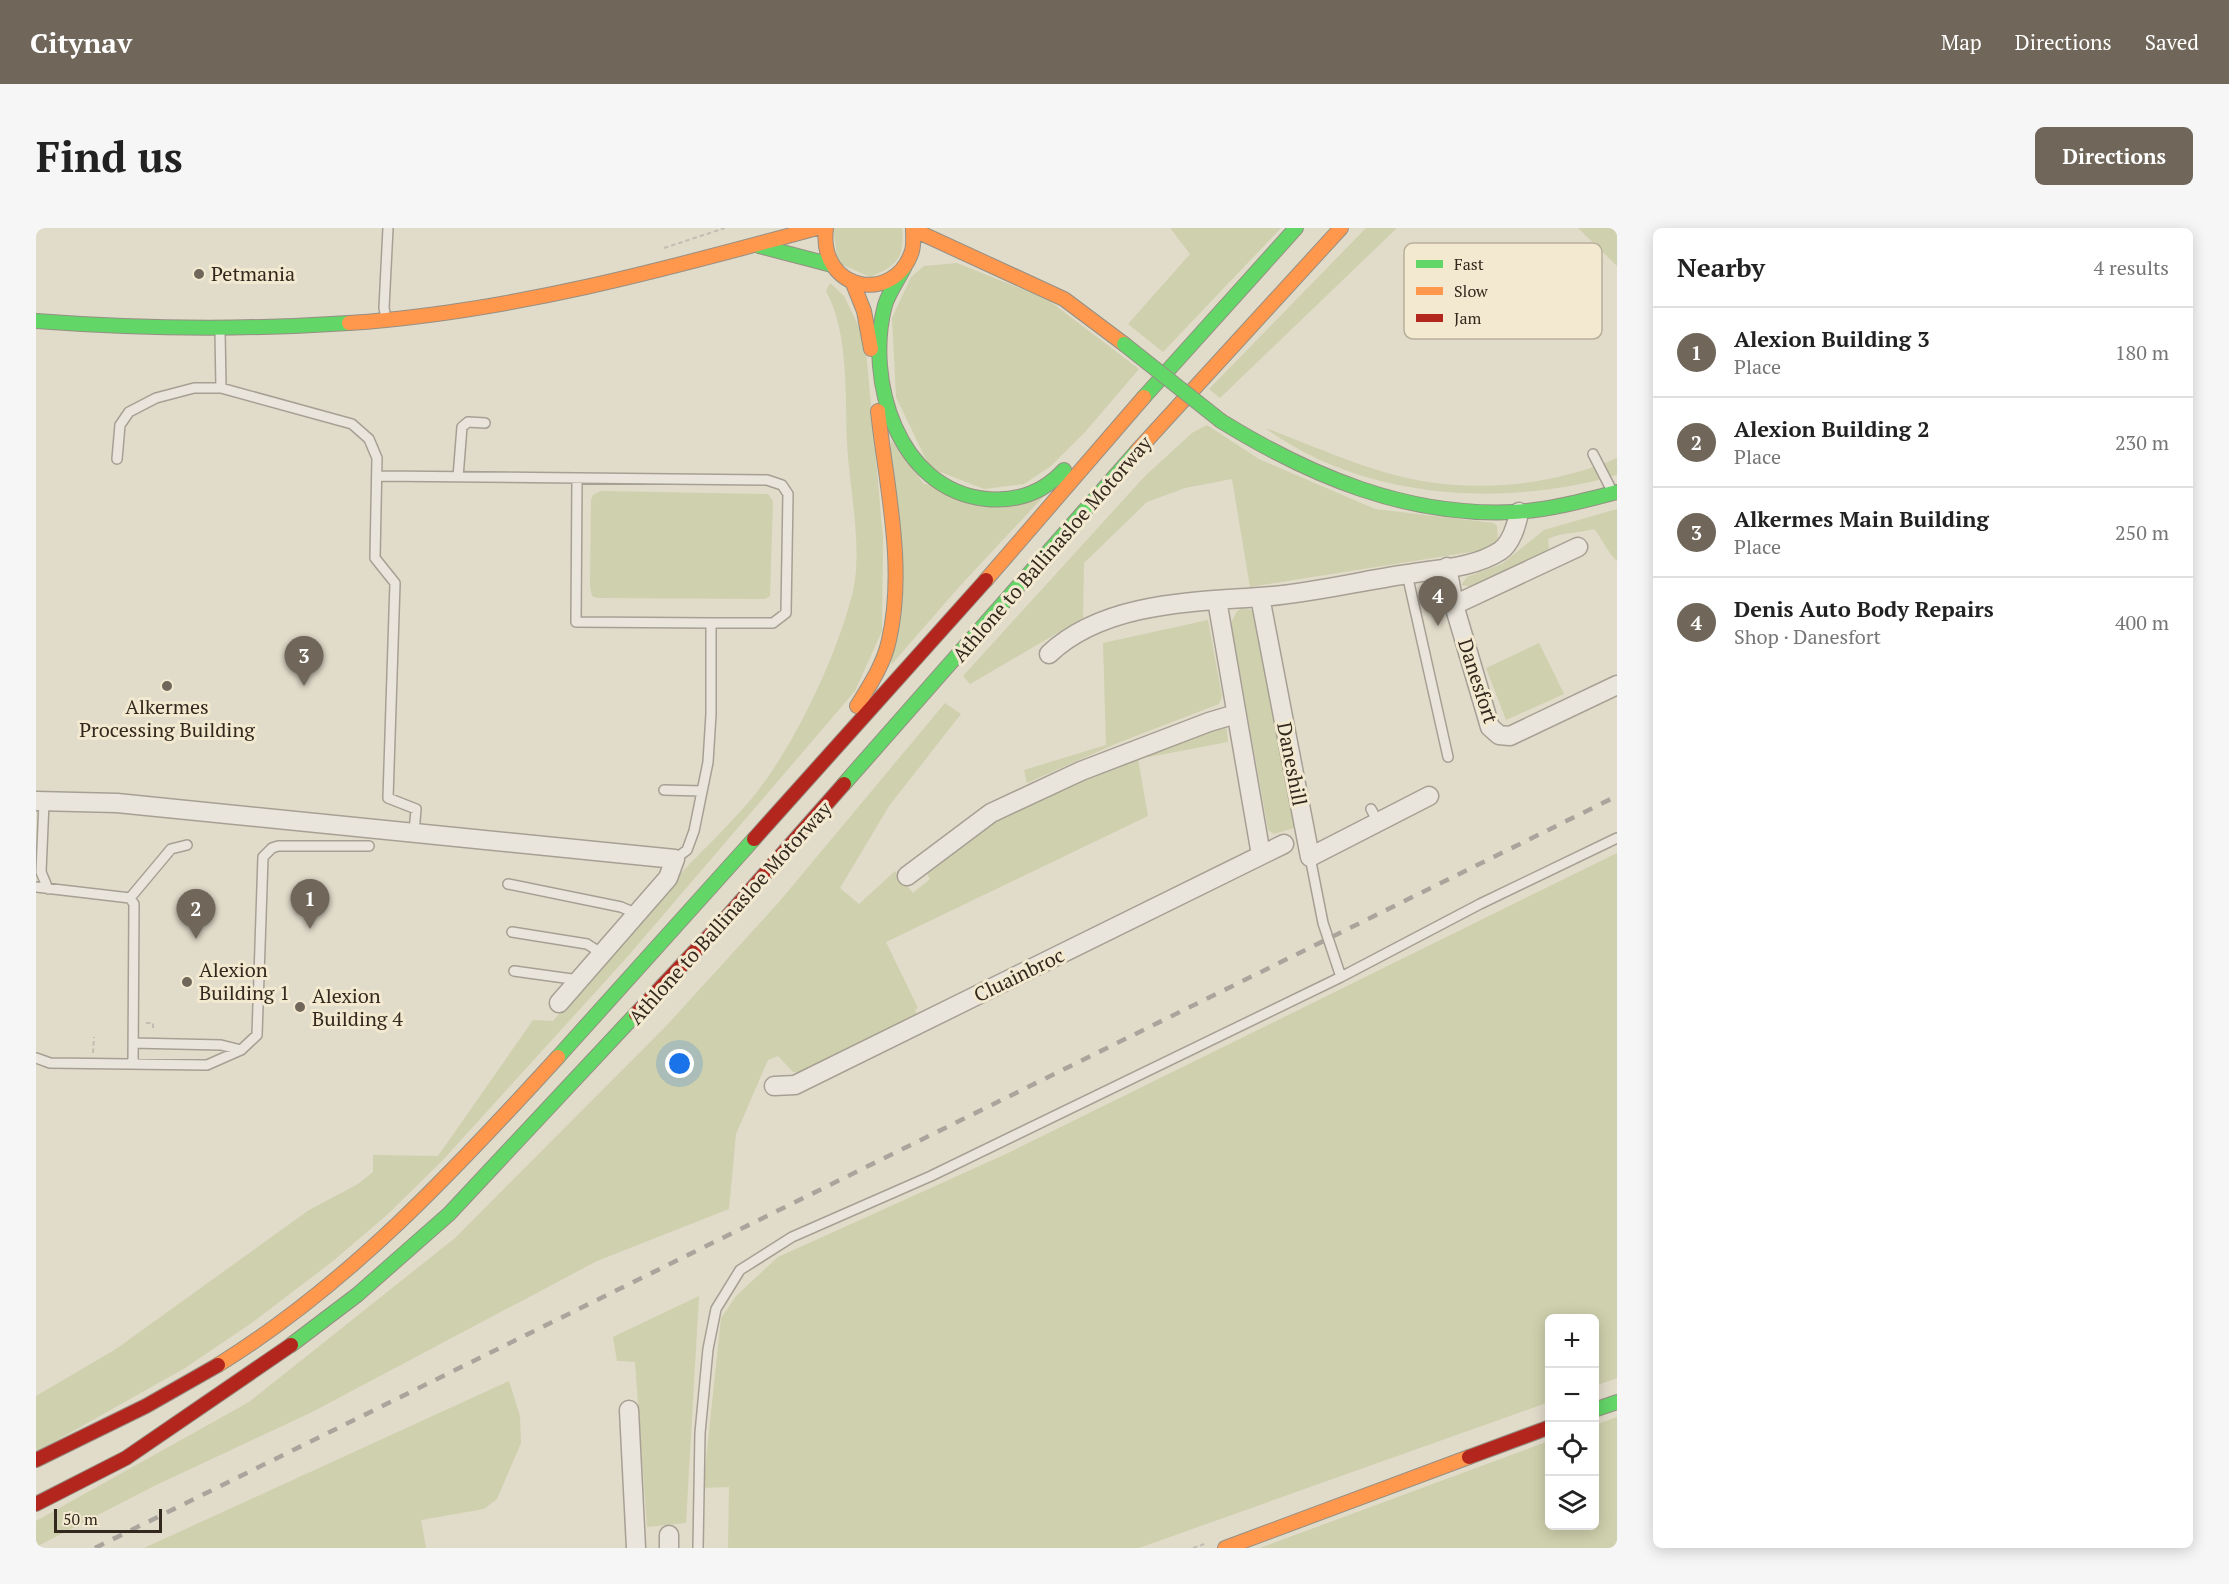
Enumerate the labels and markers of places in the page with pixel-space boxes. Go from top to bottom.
place label: Petmania [211,260,295,287]
marker: Petmania [192,267,206,281]
pin: 4 [1418,576,1458,626]
pin: 3 [284,636,324,686]
marker: Alkermes Processing Building [160,679,174,693]
place label: Alkermes Processing Building [79,693,255,743]
pin: 1 [290,880,330,929]
pin: 2 [176,890,216,939]
place label: Alexion Building 1 [199,956,290,1006]
marker: Alexion Building 1 [180,975,194,989]
place label: Alexion Building 4 [312,982,403,1032]
marker: Alexion Building 4 [293,1000,307,1014]

